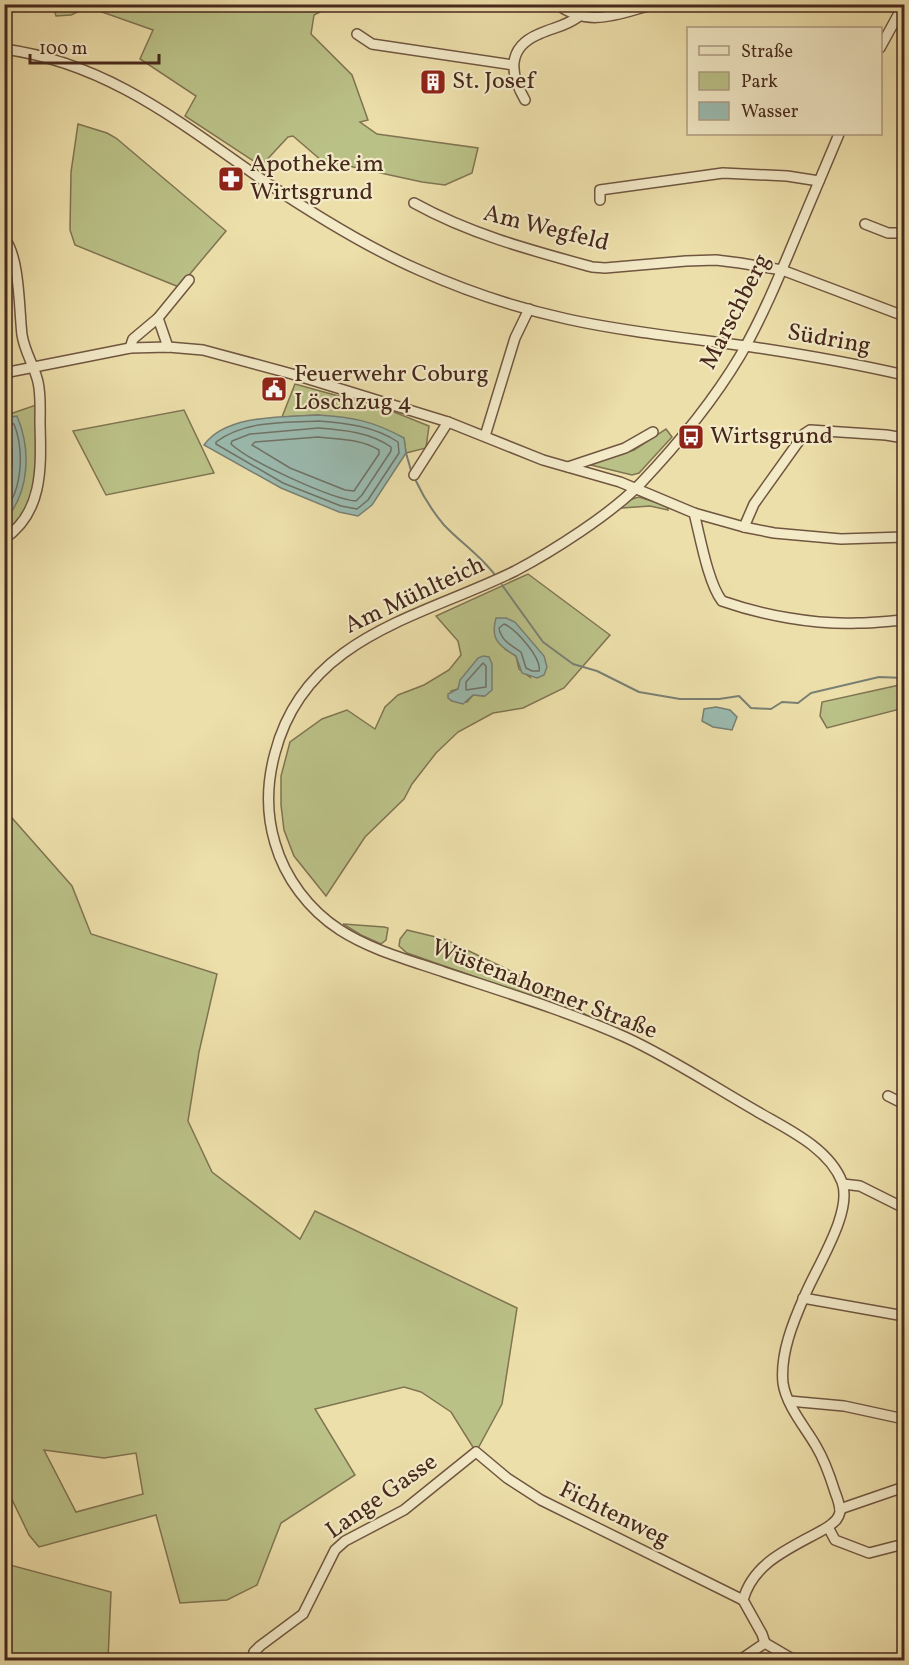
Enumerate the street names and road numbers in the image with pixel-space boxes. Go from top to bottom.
street label: Am Wegfeld [480,197,612,261]
street label: Marschberg [692,248,780,376]
street label: Südring [785,316,873,364]
street label: Am Mühlteich [339,549,491,643]
street label: Wüstenahorner Straße [426,931,662,1049]
street label: Lange Gasse [319,1446,445,1548]
street label: Fichtenweg [553,1474,675,1556]

